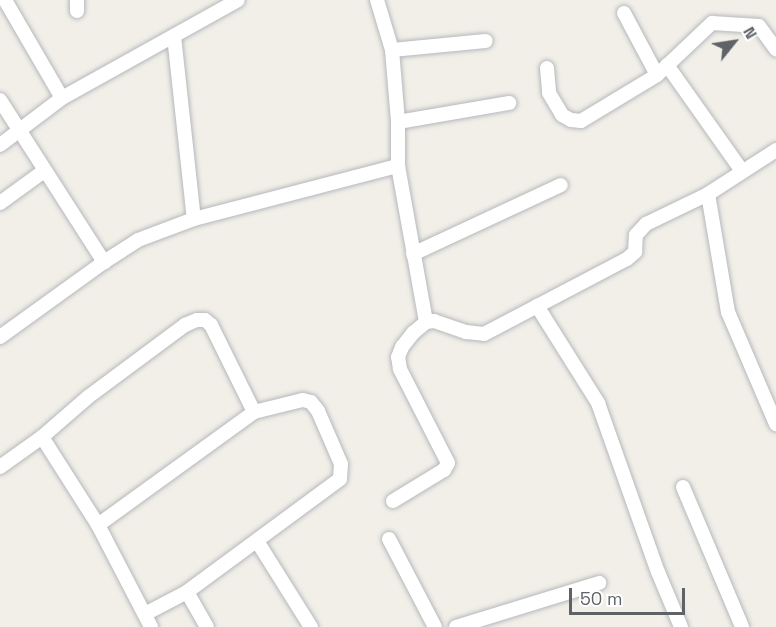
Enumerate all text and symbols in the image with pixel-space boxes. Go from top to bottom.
north arrow [704,12,764,72]
text: N [738,23,762,43]
scale bar [572,576,688,614]
text: 50 m [580,587,622,610]

